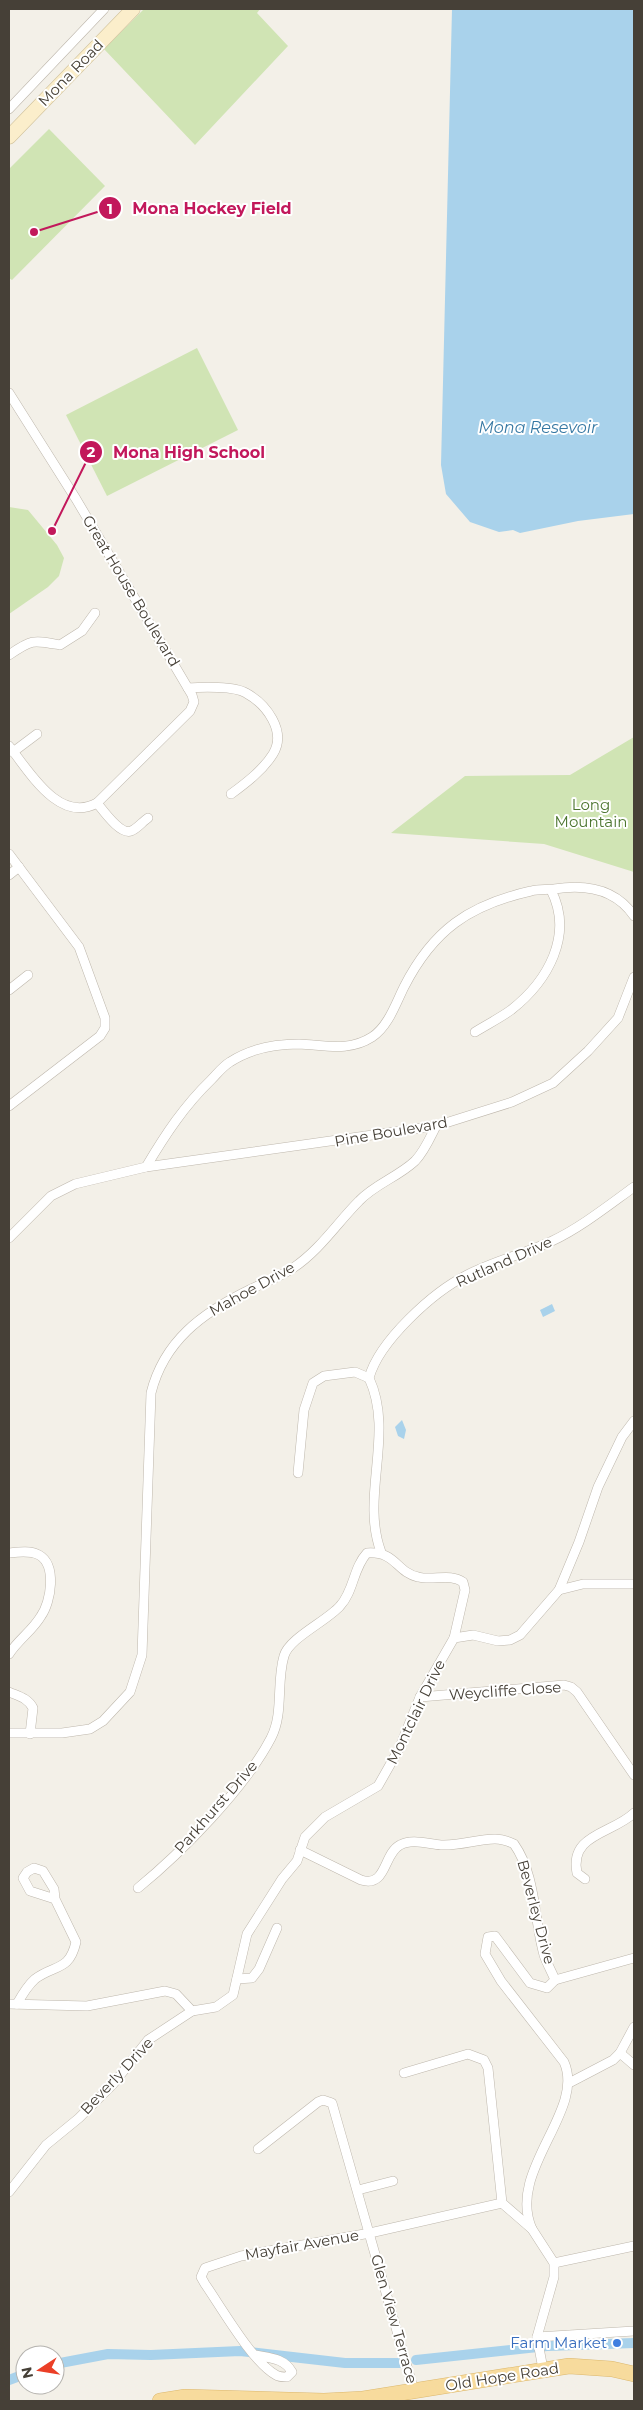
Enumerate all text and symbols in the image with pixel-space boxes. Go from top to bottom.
street label: Mona Road [34,35,107,110]
callout: Mona Hockey Field [97,193,302,224]
text: 1 [107,199,113,218]
text: Mona Hockey Field [132,199,292,218]
water label: Mona Resevoir [479,418,598,437]
callout: Mona High School [78,437,275,468]
text: 2 [87,442,96,461]
text: Mona High School [113,443,265,462]
street label: Great House Boulevard [79,511,184,670]
park label: Long Mountain [555,795,627,831]
street label: Pine Boulevard [333,1112,449,1151]
street label: Rutland Drive [453,1232,555,1291]
street label: Mahoe Drive [206,1257,298,1320]
street label: Montclair Drive [382,1656,449,1767]
street label: Weycliffe Close [448,1677,562,1704]
street label: Parkhurst Drive [170,1756,261,1857]
street label: Beverley Drive [513,1858,560,1966]
street label: Beverly Drive [76,2033,157,2118]
street label: Mayfair Avenue [243,2225,360,2264]
street label: Glen View Terrace [367,2252,422,2386]
place label: Farm Market [510,2333,607,2352]
marker: Farm Market [611,2337,623,2349]
north arrow [15,2345,65,2395]
street label: Old Hope Road [444,2358,560,2395]
text: N [17,2365,37,2380]

